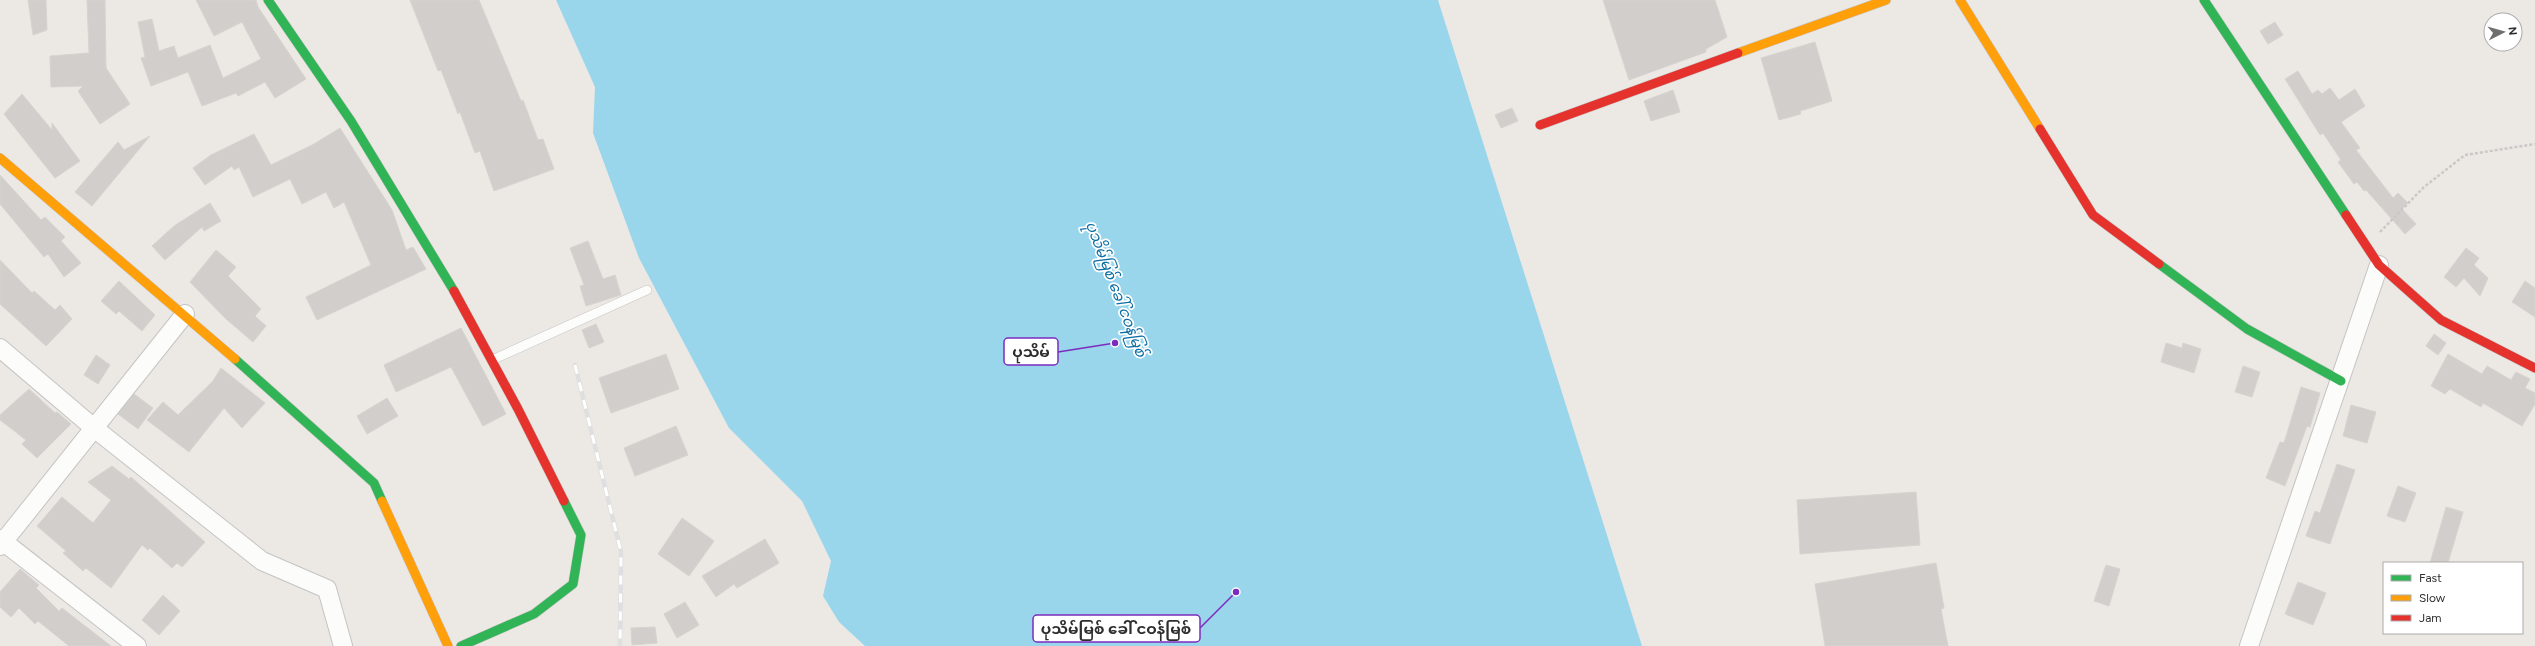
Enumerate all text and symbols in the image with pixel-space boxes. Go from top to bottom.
north arrow [2483,12,2523,52]
text: N [2506,26,2519,36]
water label: ပုသိမ်မြစ် ခေါ် ငဝန်မြစ် [1079,218,1153,362]
callout: ပုသိမ် [1004,338,1058,365]
text: ပုသိမ် [1012,342,1050,364]
legend [2383,562,2523,634]
text: Fast [2419,571,2442,585]
text: Slow [2419,591,2446,605]
text: Jam [2419,611,2442,625]
callout: ပုသိမ်မြစ် ခေါ် ငဝန်မြစ် [1033,615,1200,642]
text: ပုသိမ်မြစ် ခေါ် ငဝန်မြစ် [1041,619,1191,641]

